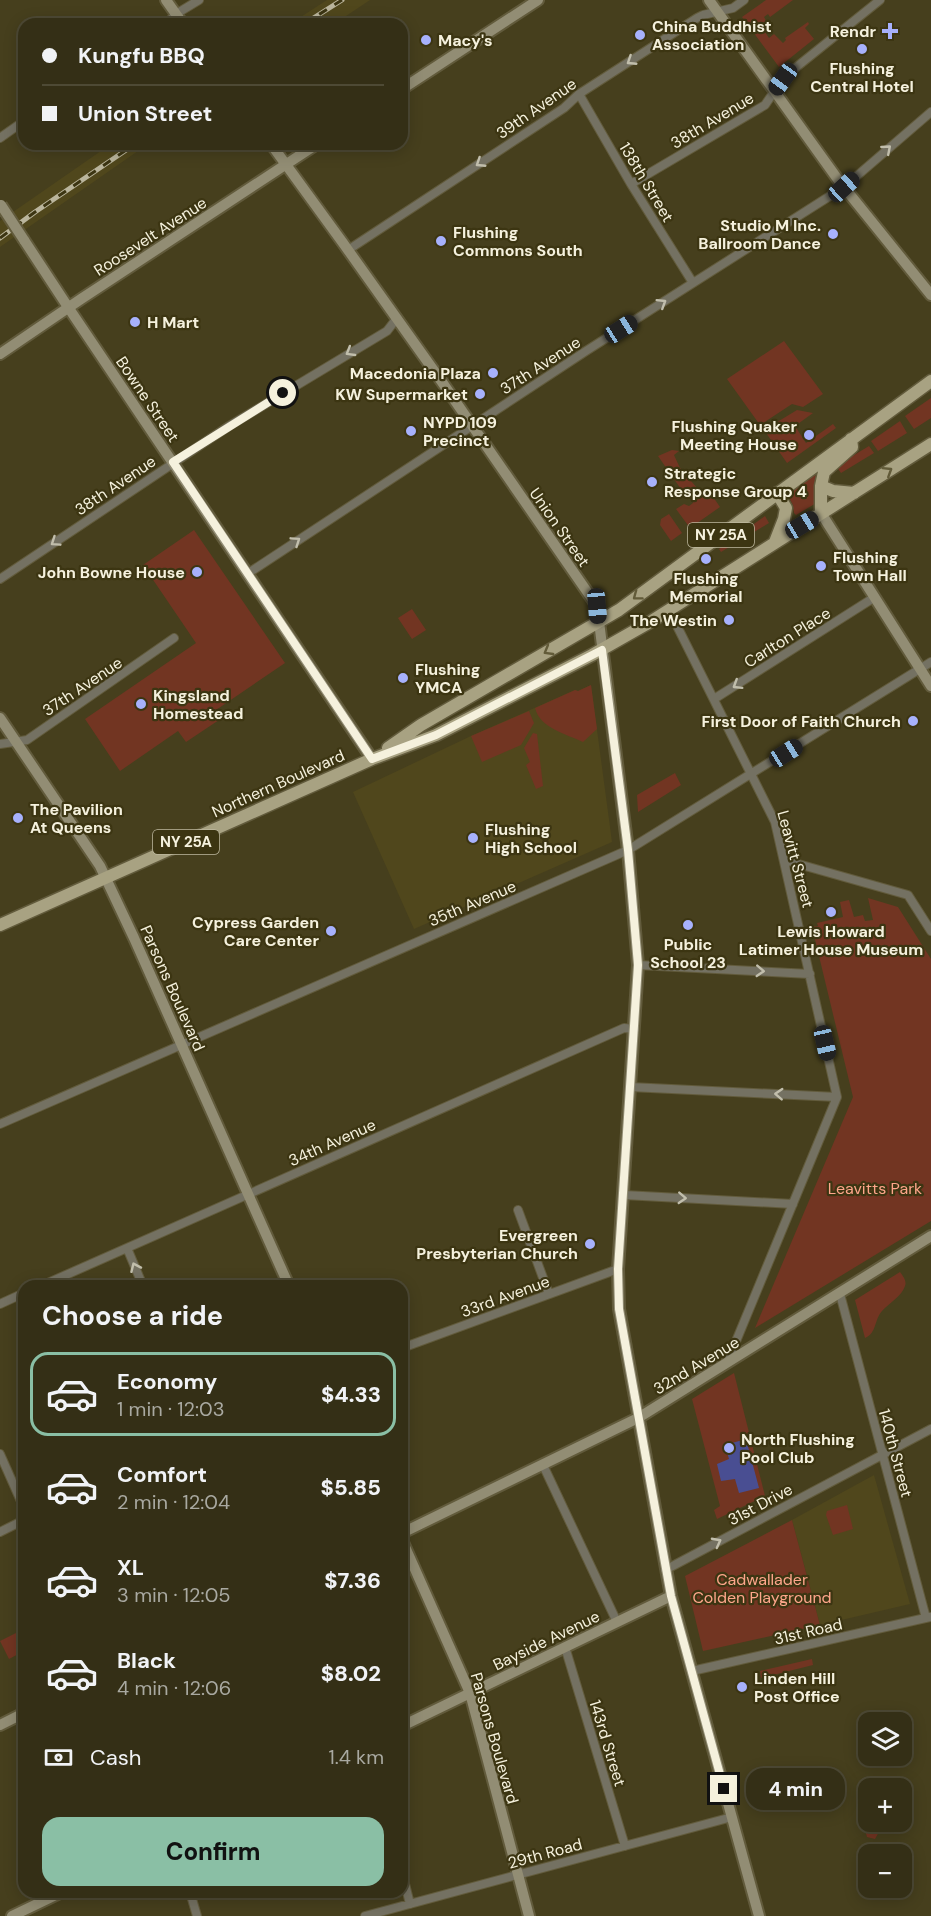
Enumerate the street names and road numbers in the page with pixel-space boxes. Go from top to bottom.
street label: 39th Avenue [492,73,580,144]
street label: 38th Avenue [667,87,758,153]
street label: 138th Street [615,139,679,226]
street label: Roosevelt Avenue [90,192,211,281]
street label: 37th Avenue [496,332,584,399]
street label: Bowne Street [111,352,184,446]
street label: 38th Avenue [71,451,160,520]
street label: Union Street [525,484,595,571]
road number: NY 25A [688,523,754,547]
street label: Carlton Place [740,602,835,672]
street label: 37th Avenue [38,652,126,721]
street label: Northern Boulevard [208,745,348,822]
street label: Leavitt Street [772,808,819,910]
road number: NY 25A [153,830,219,854]
street label: 35th Avenue [425,876,519,931]
street label: Parsons Boulevard [135,922,210,1054]
street label: 34th Avenue [285,1114,379,1171]
street label: 33rd Avenue [458,1271,553,1322]
street label: 32nd Avenue [649,1332,743,1399]
street label: 140th Street [874,1407,917,1500]
street label: 31st Drive [724,1479,796,1530]
street label: Bayside Avenue [489,1606,603,1675]
street label: 31st Road [772,1613,844,1650]
street label: Parsons Boulevard [466,1670,523,1806]
street label: 143rd Street [584,1697,631,1789]
street label: 29th Road [506,1833,585,1873]

